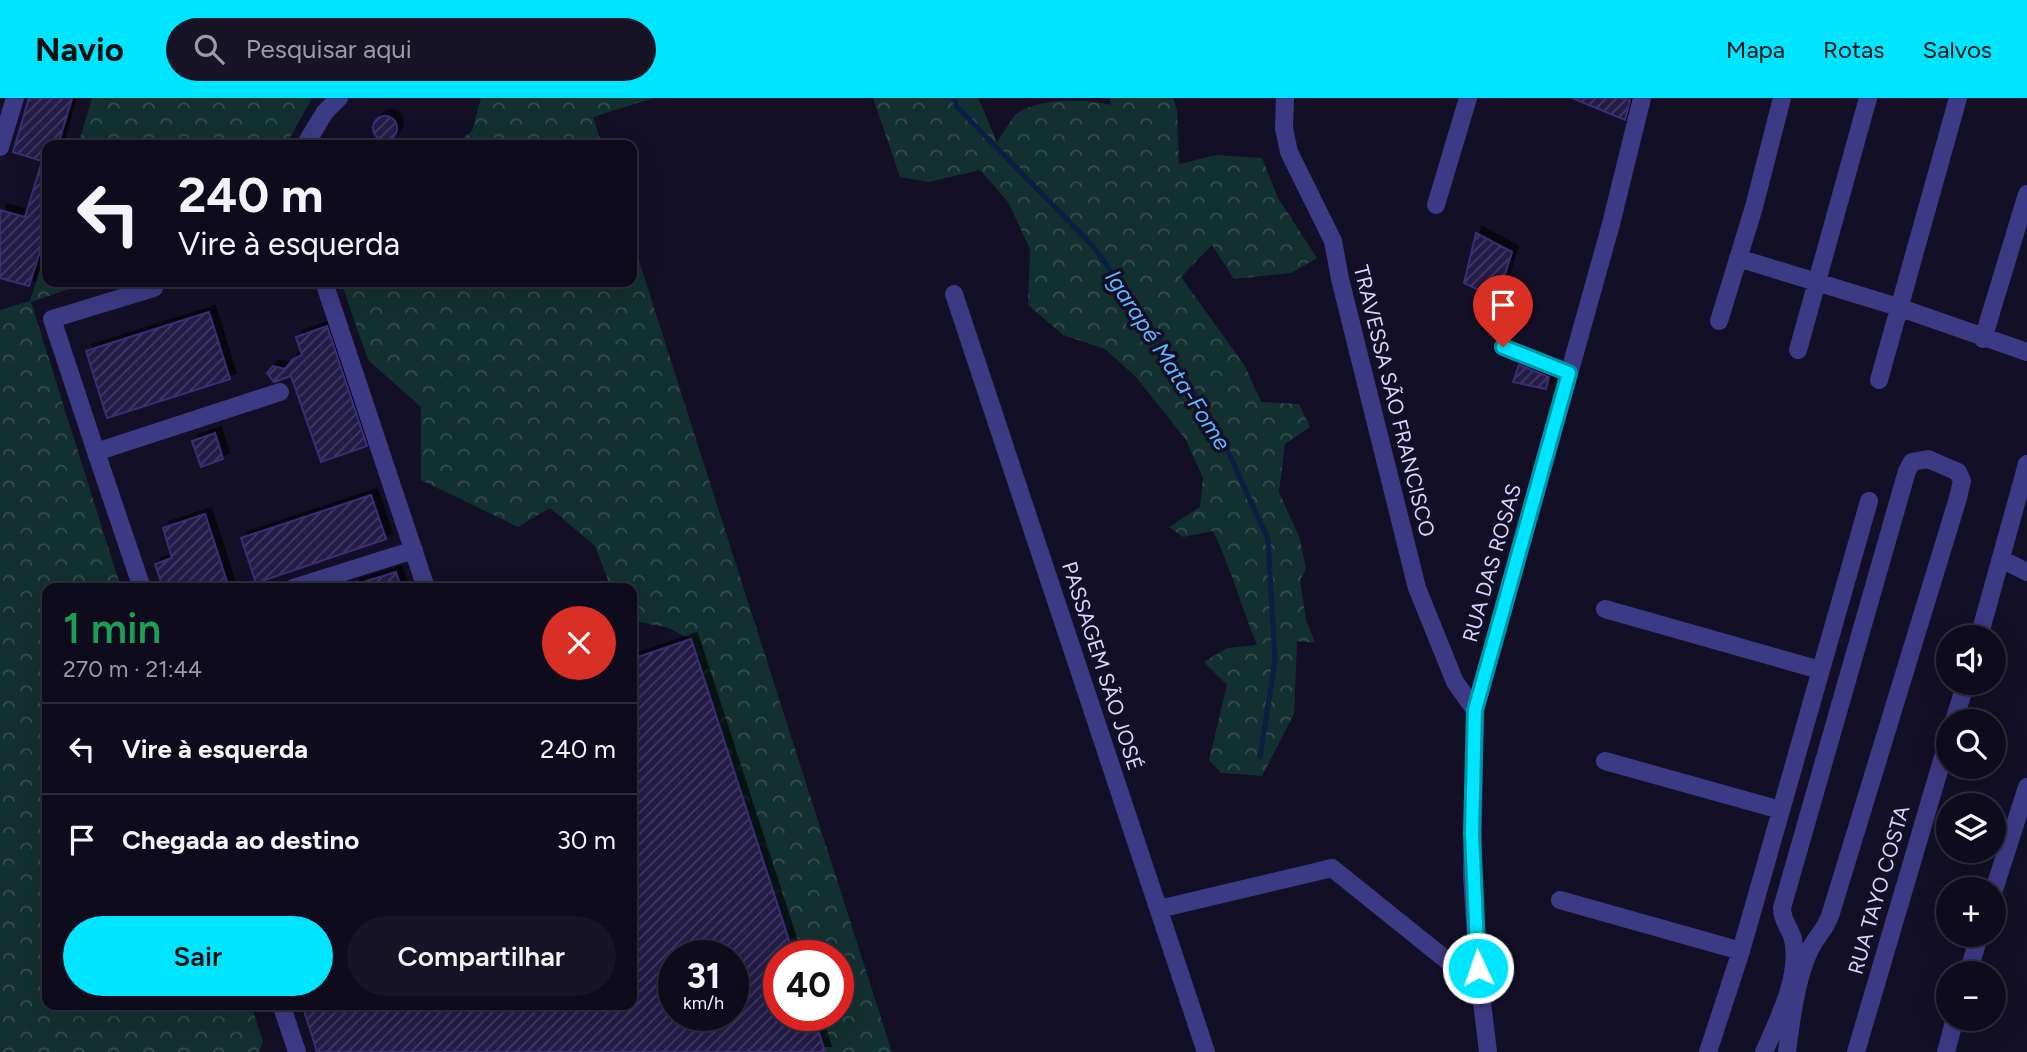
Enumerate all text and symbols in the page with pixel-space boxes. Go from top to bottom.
search box [166,18,656,81]
text: Navio [35,30,124,69]
icon: search [190,30,228,68]
text: Pesquisar aqui [246,33,412,65]
text: Mapa [1726,35,1785,64]
text: Rotas [1823,35,1884,64]
text: Salvos [1922,35,1992,64]
text: 240 m [178,165,324,224]
icon: left [63,168,154,259]
text: Vire à esquerda [178,225,400,263]
street label: TRAVESSA SÃO FRANCISCO [1349,262,1440,539]
water label: Igarapé Mata-Fome [1099,265,1237,456]
pin [1473,275,1533,347]
icon: arrive [1484,286,1522,324]
street label: RUA DAS ROSAS [1457,481,1526,645]
street label: PASSAGEM SÃO JOSÉ [1057,558,1148,773]
text: 1 min [63,603,161,654]
button: close [542,606,616,680]
map controls [1936,625,2006,1031]
button: sound [1936,625,2006,695]
text: 270 m · 21:44 [63,655,202,683]
button: search [1936,709,2006,779]
icon: left [63,730,101,768]
text: Vire à esquerda [122,733,308,765]
text: 240 m [540,733,616,765]
button: layers [1936,793,2006,863]
street label: RUA TAYO COSTA [1842,803,1915,977]
icon: arrive [63,821,101,859]
text: Chegada ao destino [122,824,359,856]
text: 30 m [557,824,616,856]
button: + [1936,877,2006,947]
button: Sair [63,916,333,996]
button: Compartilhar [347,916,616,996]
position arrow [1441,931,1515,1005]
speed limit sign: 40 [763,940,854,1031]
text: 31 [686,955,721,997]
button: − [1936,961,2006,1031]
text: km/h [683,992,724,1014]

